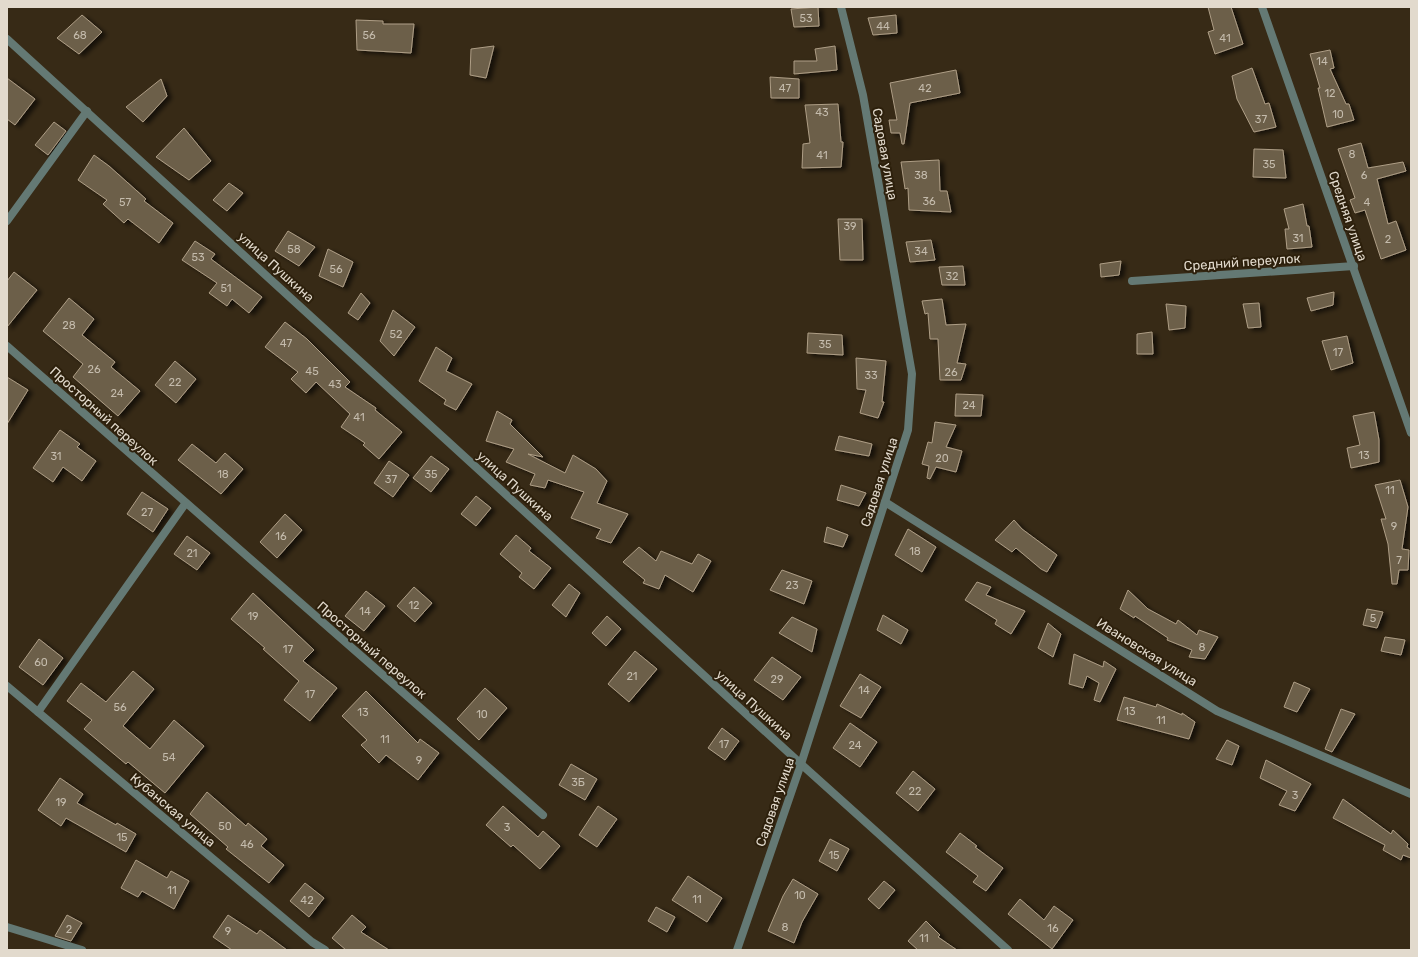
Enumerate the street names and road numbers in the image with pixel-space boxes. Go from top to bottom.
street label: Садовая улица [870,107,900,201]
street label: Средняя улица [1326,169,1370,263]
street label: улица Пушкина [235,229,317,305]
street label: Средний переулок [1183,250,1301,274]
street label: Просторный переулок [47,364,161,468]
street label: Садовая улица [857,435,901,529]
street label: улица Пушкина [474,448,556,524]
street label: Просторный переулок [314,598,430,702]
street label: Ивановская улица [1094,615,1200,689]
street label: улица Пушкина [713,667,795,743]
street label: Садовая улица [753,755,797,849]
street label: Кубанская улица [127,770,219,850]

